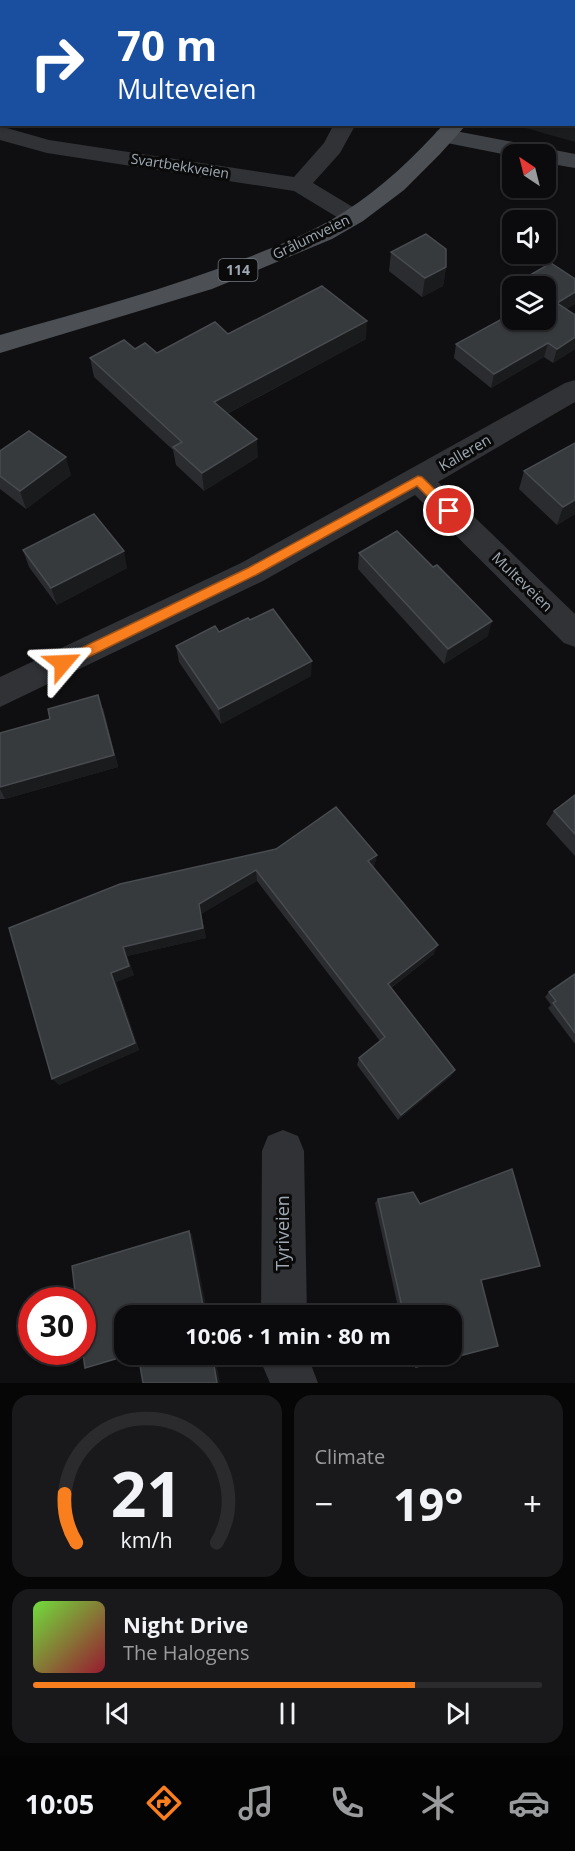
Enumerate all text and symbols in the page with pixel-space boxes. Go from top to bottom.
text: 70 m [117,16,217,73]
icon: right [18,24,96,102]
text: Multeveien [117,70,257,107]
north arrow [502,144,556,198]
map controls [502,144,556,330]
street label: Svartbekkveien [130,148,231,183]
street label: Grålumveien [269,210,353,263]
button: sound [502,210,556,264]
road number: 114 [218,259,258,281]
button: layers [502,276,556,330]
street label: Kalleren [435,429,494,475]
pin [423,485,474,536]
icon: arrive [432,494,465,527]
street label: Multeveien [488,547,558,615]
position arrow [31,631,95,695]
street label: Tyriveien [270,1195,294,1271]
speed limit sign: 30 [18,1287,96,1365]
text: 10:06 · 1 min · 80 m [185,1320,391,1350]
text: Climate [315,1443,385,1470]
text: 21 [111,1450,182,1535]
text: 19° [393,1473,464,1534]
text: − [315,1481,333,1526]
text: + [523,1481,542,1526]
text: km/h [121,1525,173,1554]
text: Night Drive [123,1609,248,1639]
text: The Halogens [123,1639,250,1666]
icon: previous [101,1697,134,1730]
icon: pause [271,1697,304,1730]
icon: next [441,1697,474,1730]
icon: directions [143,1782,185,1824]
icon: music [235,1782,277,1824]
icon: phone [326,1782,368,1824]
icon: climate [417,1782,459,1824]
icon: car [508,1782,550,1824]
text: 10:05 [25,1785,94,1822]

